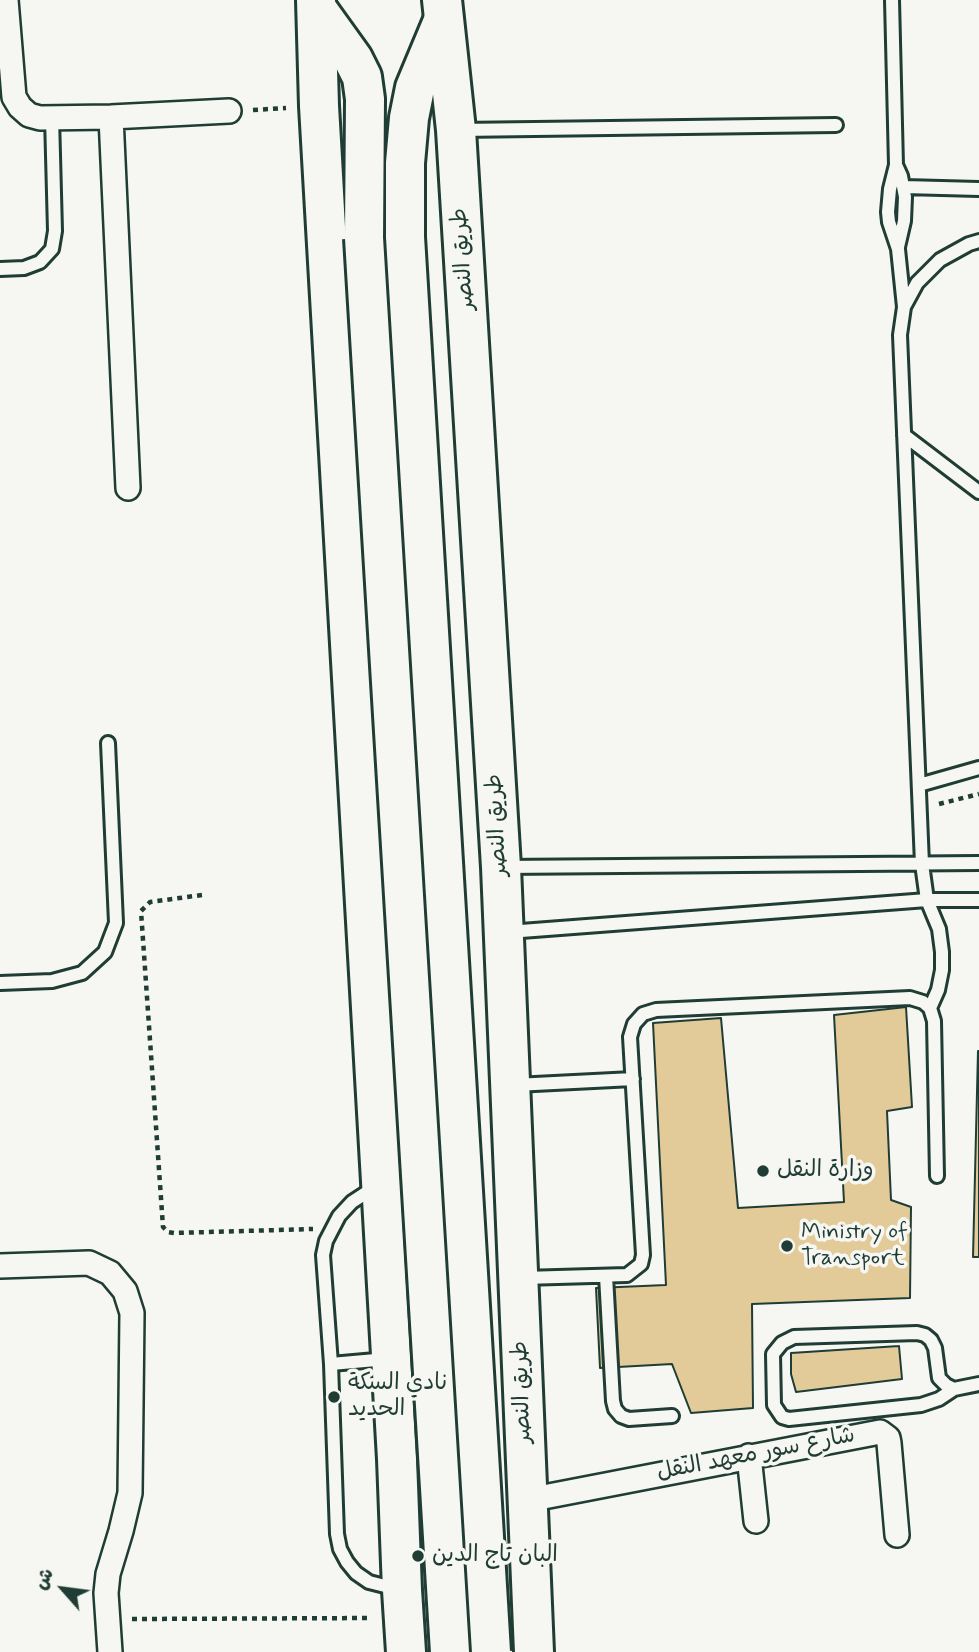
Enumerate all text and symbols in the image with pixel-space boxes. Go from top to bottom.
street label: طريق النصر [447,207,481,311]
street label: طريق النصر [482,773,514,877]
place label: وزارة النقل [777,1157,874,1185]
marker: وزارة النقل [755,1163,771,1179]
place label: Ministry of Transport [801,1219,908,1273]
marker: Ministry of Transport [779,1238,795,1254]
street label: طريق النصر [507,1340,539,1444]
place label: نادي السكة الحديد [348,1370,447,1424]
marker: نادي السكة الحديد [326,1389,342,1405]
street label: شارع سور معهد النقل [655,1422,857,1488]
place label: البان تاج الدين [432,1542,558,1570]
marker: البان تاج الدين [410,1548,426,1564]
north arrow [28,1554,98,1624]
text: ش [28,1564,60,1594]

